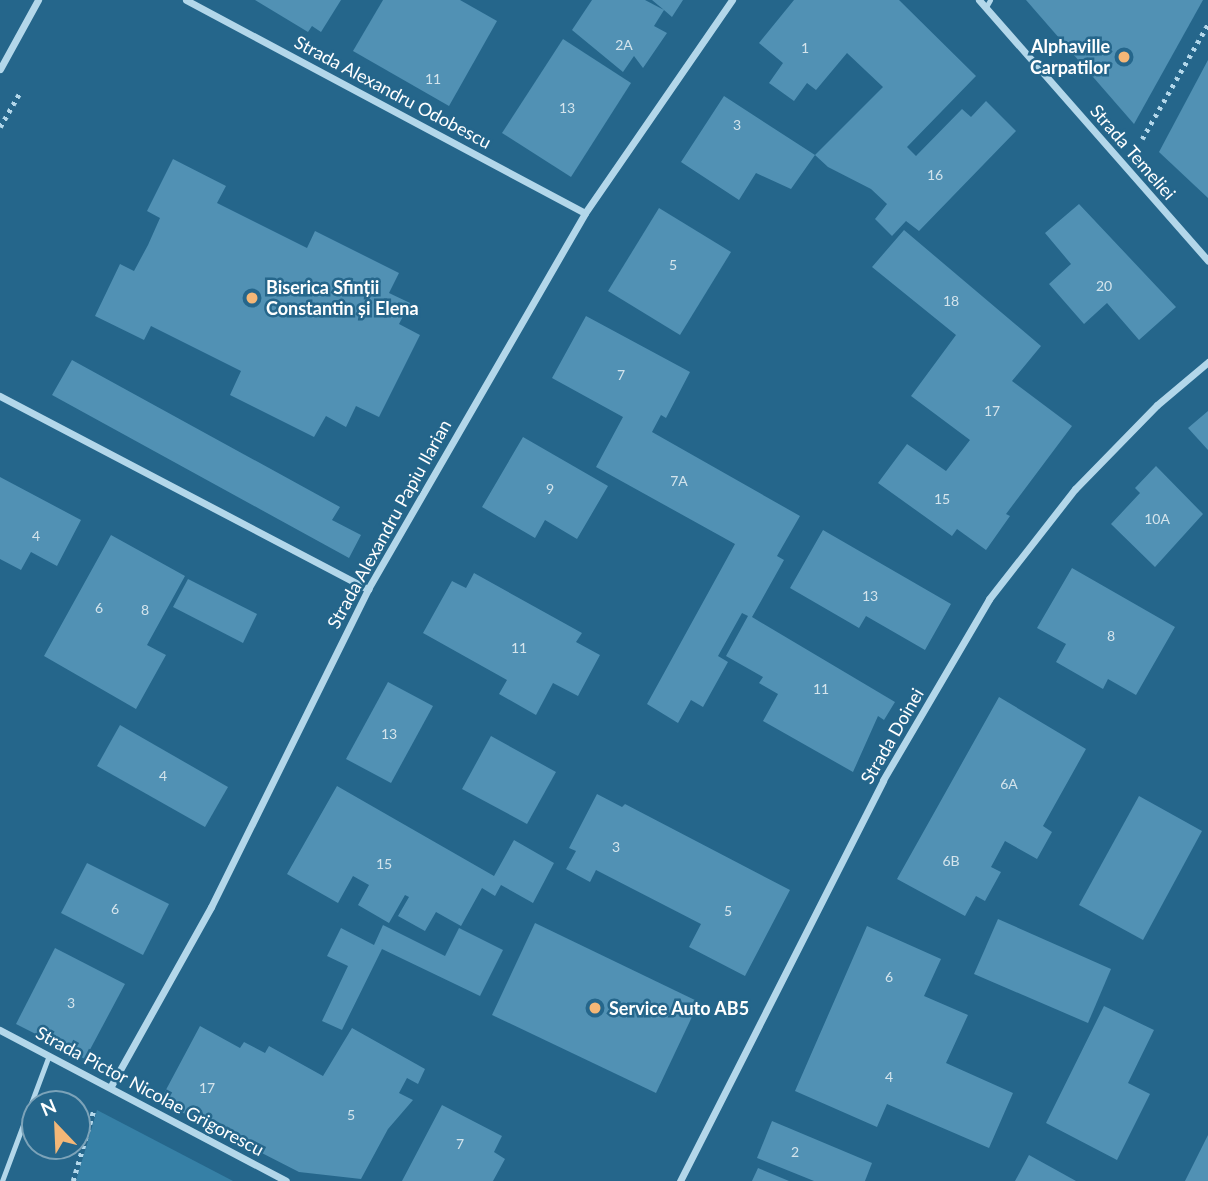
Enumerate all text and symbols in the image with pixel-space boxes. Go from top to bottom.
street label: Strada Alexandru Odobescu [291,31,495,153]
place label: Alphaville Carpatilor [1030,36,1110,78]
house number: 2A [615,37,633,53]
house number: 1 [801,40,809,56]
marker: Alphaville Carpatilor [1116,49,1132,65]
house number: 11 [425,71,441,87]
house number: 13 [559,100,575,116]
street label: Strada Temeliei [1086,100,1180,204]
house number: 3 [733,117,741,133]
house number: 16 [927,167,943,183]
house number: 5 [669,257,677,273]
place label: Biserica Sfinții Constantin și Elena [266,277,419,320]
house number: 20 [1096,278,1112,294]
marker: Biserica Sfinții Constantin și Elena [244,290,260,306]
house number: 18 [943,293,959,309]
house number: 7 [617,367,625,383]
house number: 17 [984,403,1000,419]
street label: Strada Alexandru Papiu Ilarian [322,415,456,633]
house number: 7A [670,473,688,489]
house number: 9 [546,481,554,497]
house number: 15 [934,491,950,507]
house number: 10A [1144,511,1170,527]
house number: 4 [32,528,40,544]
house number: 13 [862,588,878,604]
house number: 6 [95,600,103,616]
house number: 8 [141,602,149,618]
house number: 8 [1107,628,1115,644]
house number: 11 [511,640,527,656]
house number: 11 [813,681,829,697]
street label: Strada Doinei [856,684,928,788]
house number: 13 [381,726,397,742]
house number: 4 [159,768,167,784]
house number: 6A [1000,776,1018,792]
house number: 3 [612,839,620,855]
house number: 6B [942,853,960,869]
house number: 15 [376,856,392,872]
house number: 6 [111,901,119,917]
house number: 5 [724,903,732,919]
house number: 6 [885,969,893,985]
house number: 3 [67,995,75,1011]
place label: Service Auto AB5 [609,997,750,1019]
marker: Service Auto AB5 [587,1000,603,1016]
street label: Strada Pictor Nicolae Grigorescu [32,1021,268,1161]
house number: 4 [885,1069,893,1085]
house number: 17 [199,1080,215,1096]
north arrow [21,1090,91,1160]
house number: 5 [347,1107,355,1123]
house number: 7 [456,1136,464,1152]
house number: 2 [791,1144,799,1160]

